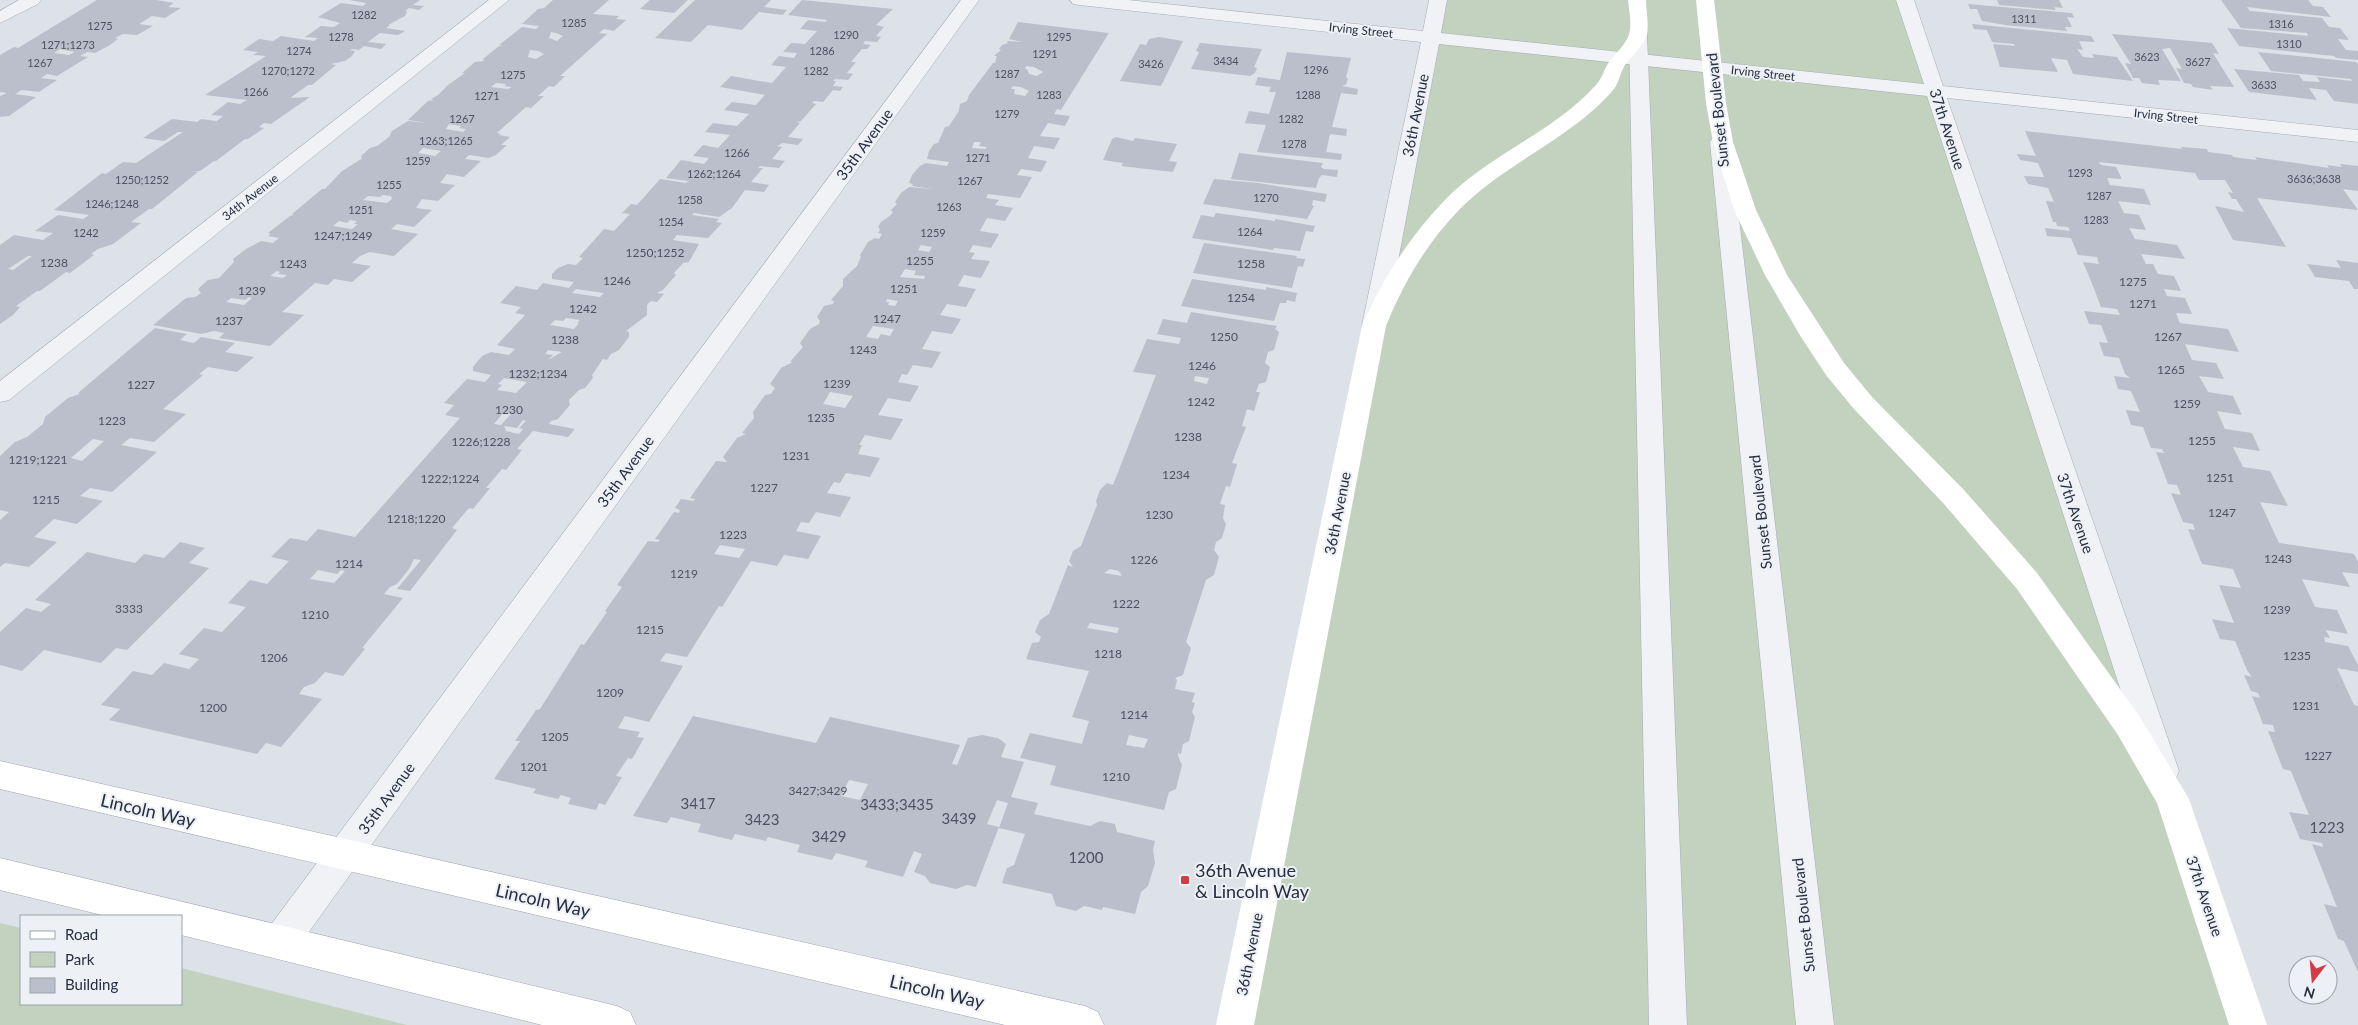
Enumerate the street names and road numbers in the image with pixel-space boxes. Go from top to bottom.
street label: Irving Street [1328,19,1394,41]
street label: Sunset Boulevard [1702,52,1732,168]
street label: Irving Street [1730,62,1796,84]
street label: 36th Avenue [1398,72,1432,158]
street label: 37th Avenue [1926,86,1970,172]
street label: 35th Avenue [832,105,896,183]
street label: Irving Street [2133,105,2199,127]
street label: 34th Avenue [219,170,281,224]
street label: 35th Avenue [593,432,657,510]
street label: Sunset Boulevard [1745,454,1775,570]
street label: 36th Avenue [1320,470,1354,556]
street label: 37th Avenue [2054,470,2098,556]
street label: 35th Avenue [354,759,418,837]
street label: Lincoln Way [98,788,198,832]
street label: 37th Avenue [2183,853,2227,939]
street label: Sunset Boulevard [1788,857,1818,973]
street label: Lincoln Way [493,878,593,922]
street label: 36th Avenue [1232,911,1266,997]
street label: Lincoln Way [887,969,987,1013]

